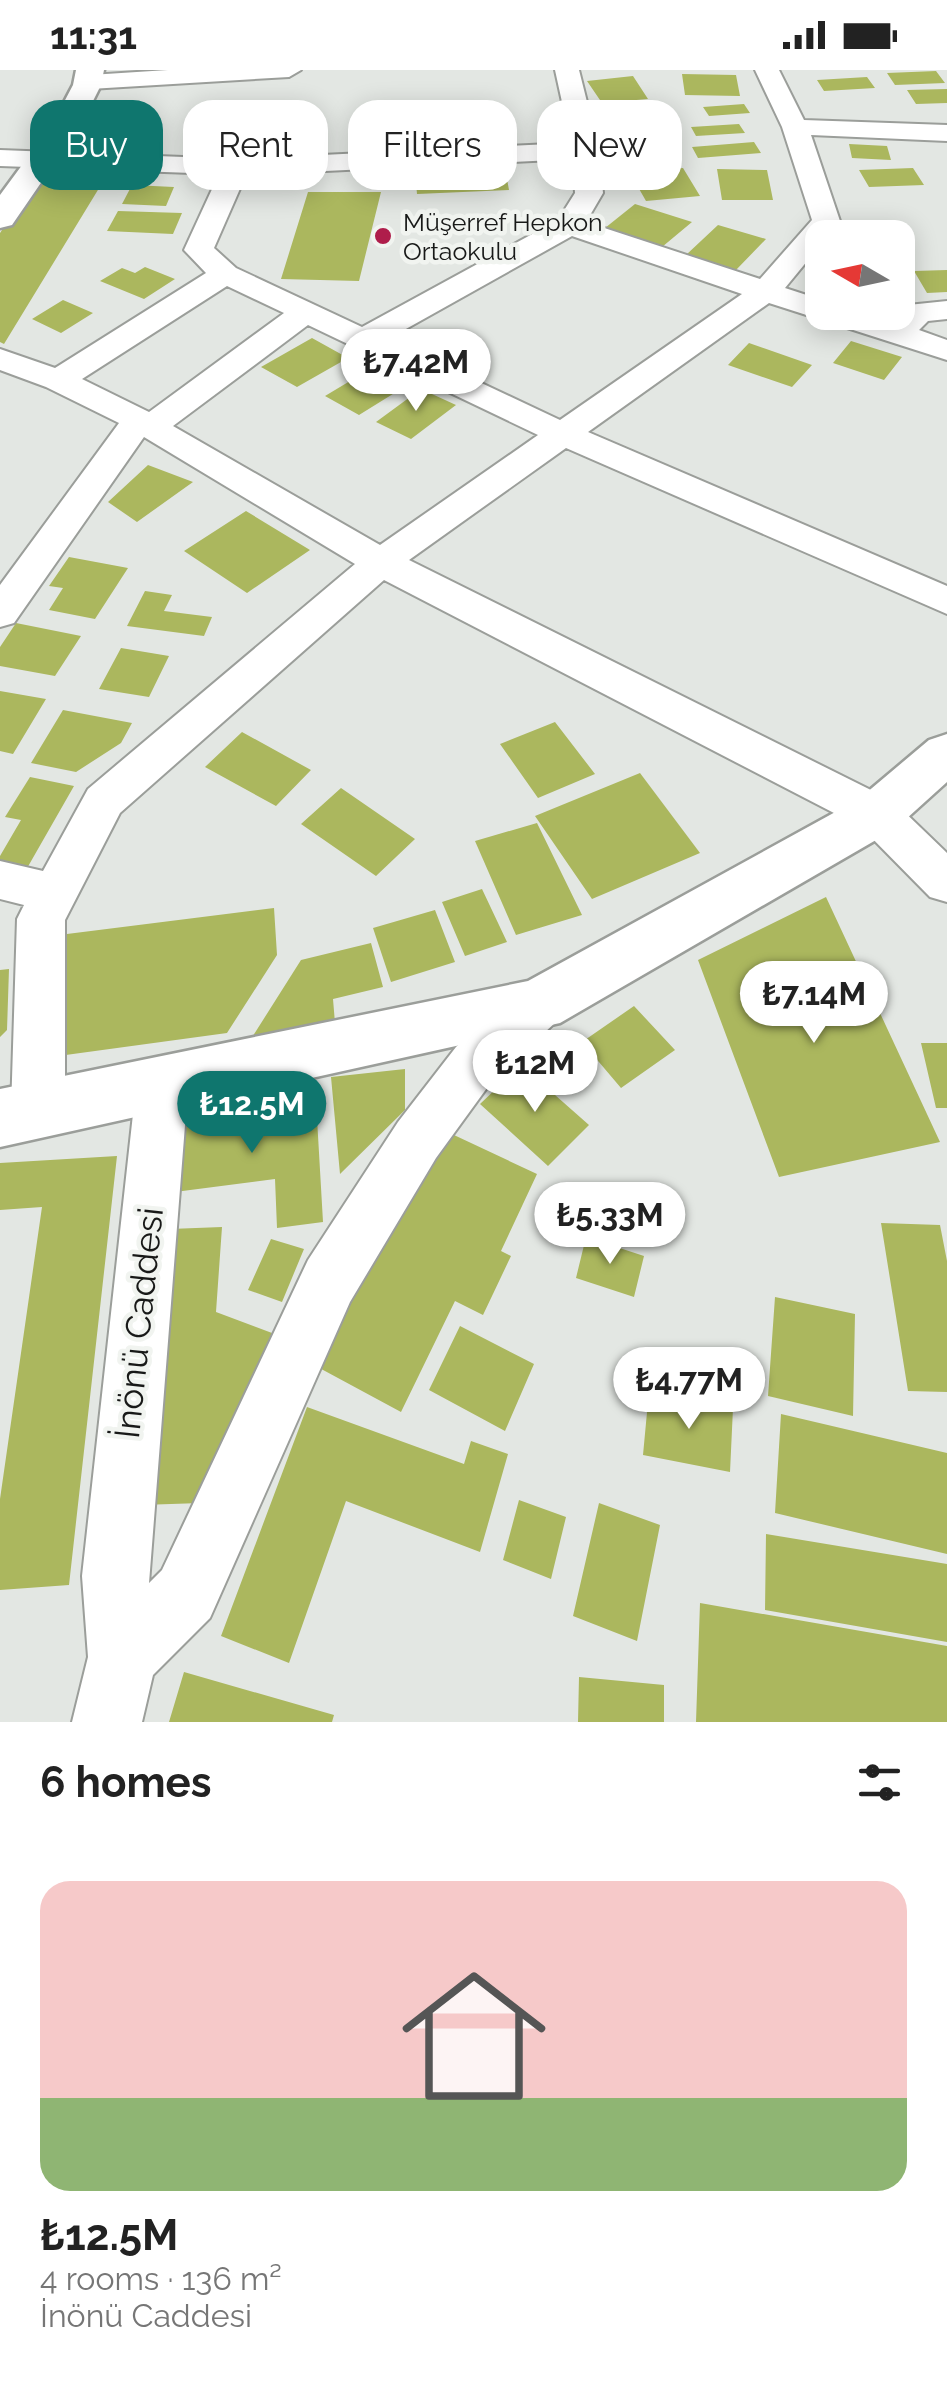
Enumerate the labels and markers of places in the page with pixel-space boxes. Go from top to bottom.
place label: Müşerref Hepkon Ortaokulu [403,207,603,266]
marker: Müşerref Hepkon Ortaokulu [372,225,394,247]
pin: ₺7.42M [335,329,497,414]
pin: ₺7.14M [733,961,895,1046]
pin: ₺12M [476,1030,594,1115]
pin: ₺12.5M [171,1071,333,1156]
pin: ₺5.33M [529,1182,691,1267]
pin: ₺4.77M [608,1347,770,1432]

